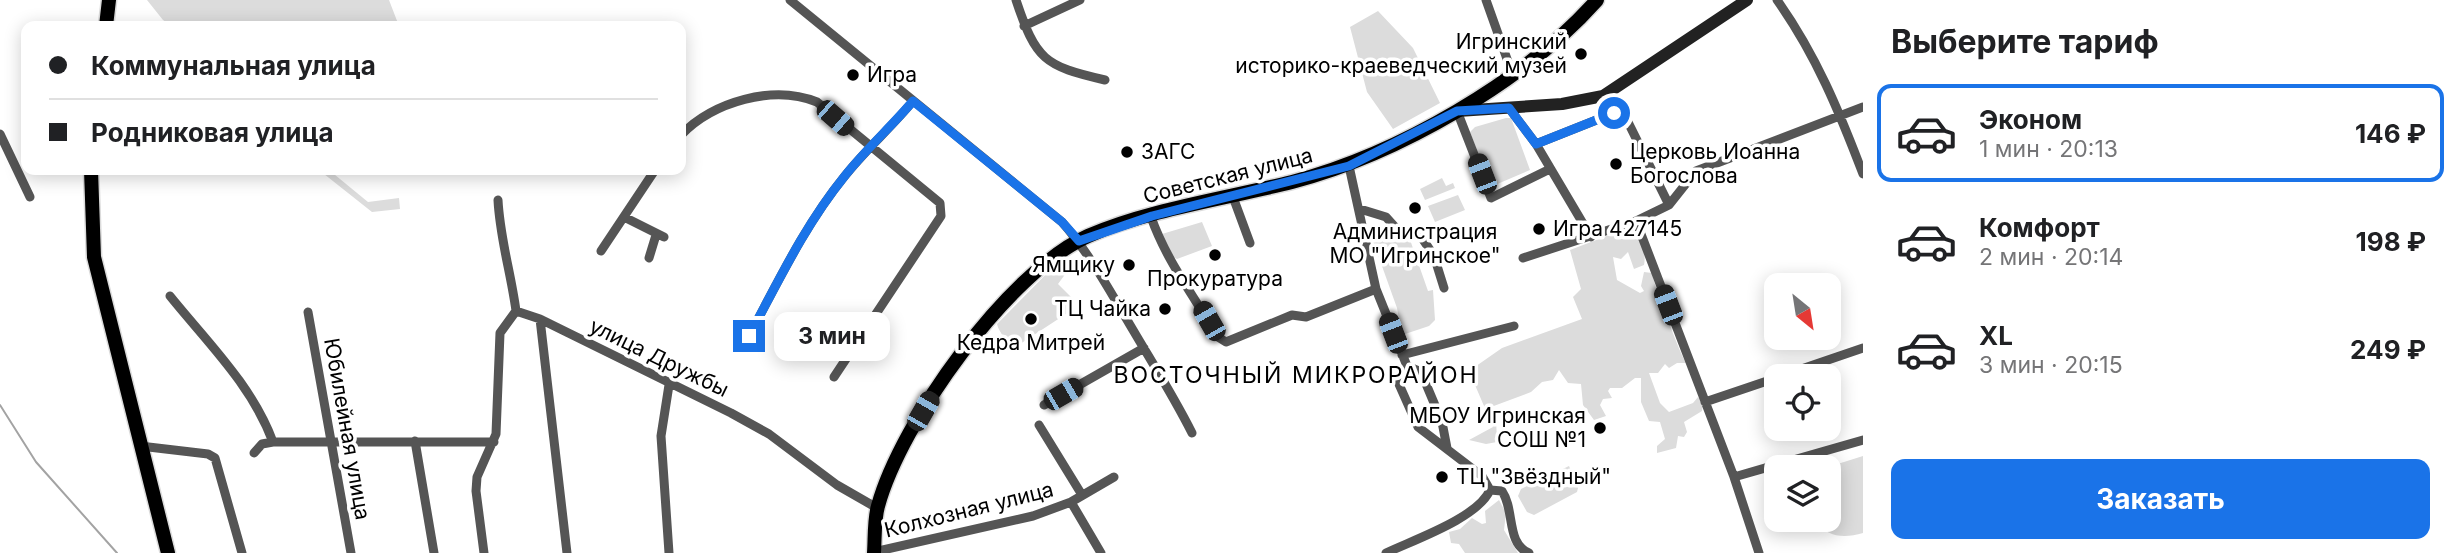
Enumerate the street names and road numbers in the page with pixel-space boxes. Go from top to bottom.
street label: Советская улица [1140,142,1315,209]
street label: улица Дружбы [585,313,733,402]
street label: Юбилейная улица [319,336,376,522]
street label: Колхозная улица [882,476,1056,543]

